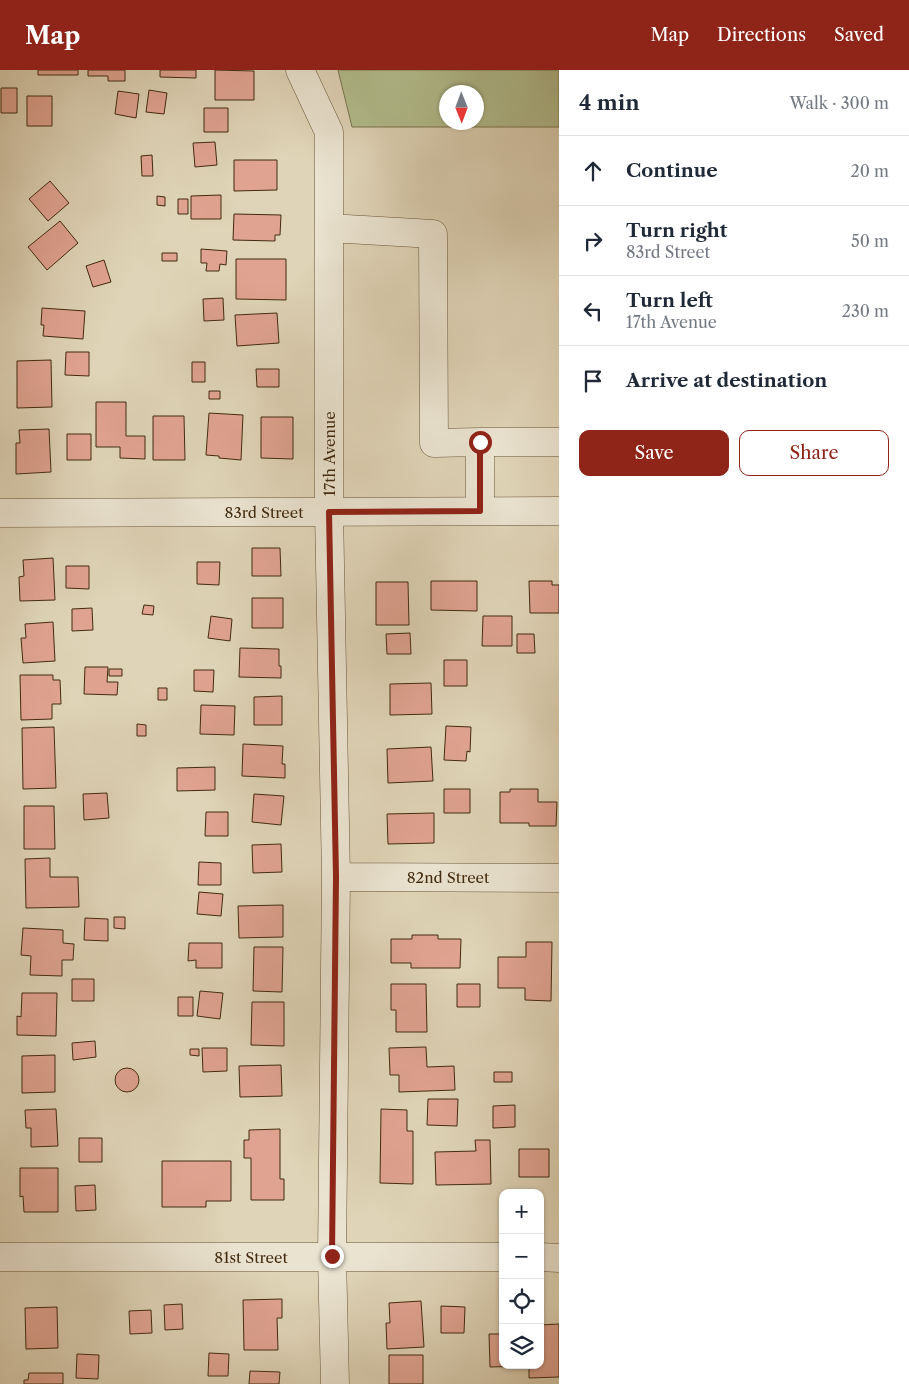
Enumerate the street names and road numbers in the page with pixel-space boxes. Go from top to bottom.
street label: 17th Avenue [320,411,339,497]
street label: 83rd Street [225,503,304,522]
street label: 82nd Street [407,868,490,887]
street label: 81st Street [214,1248,288,1267]

